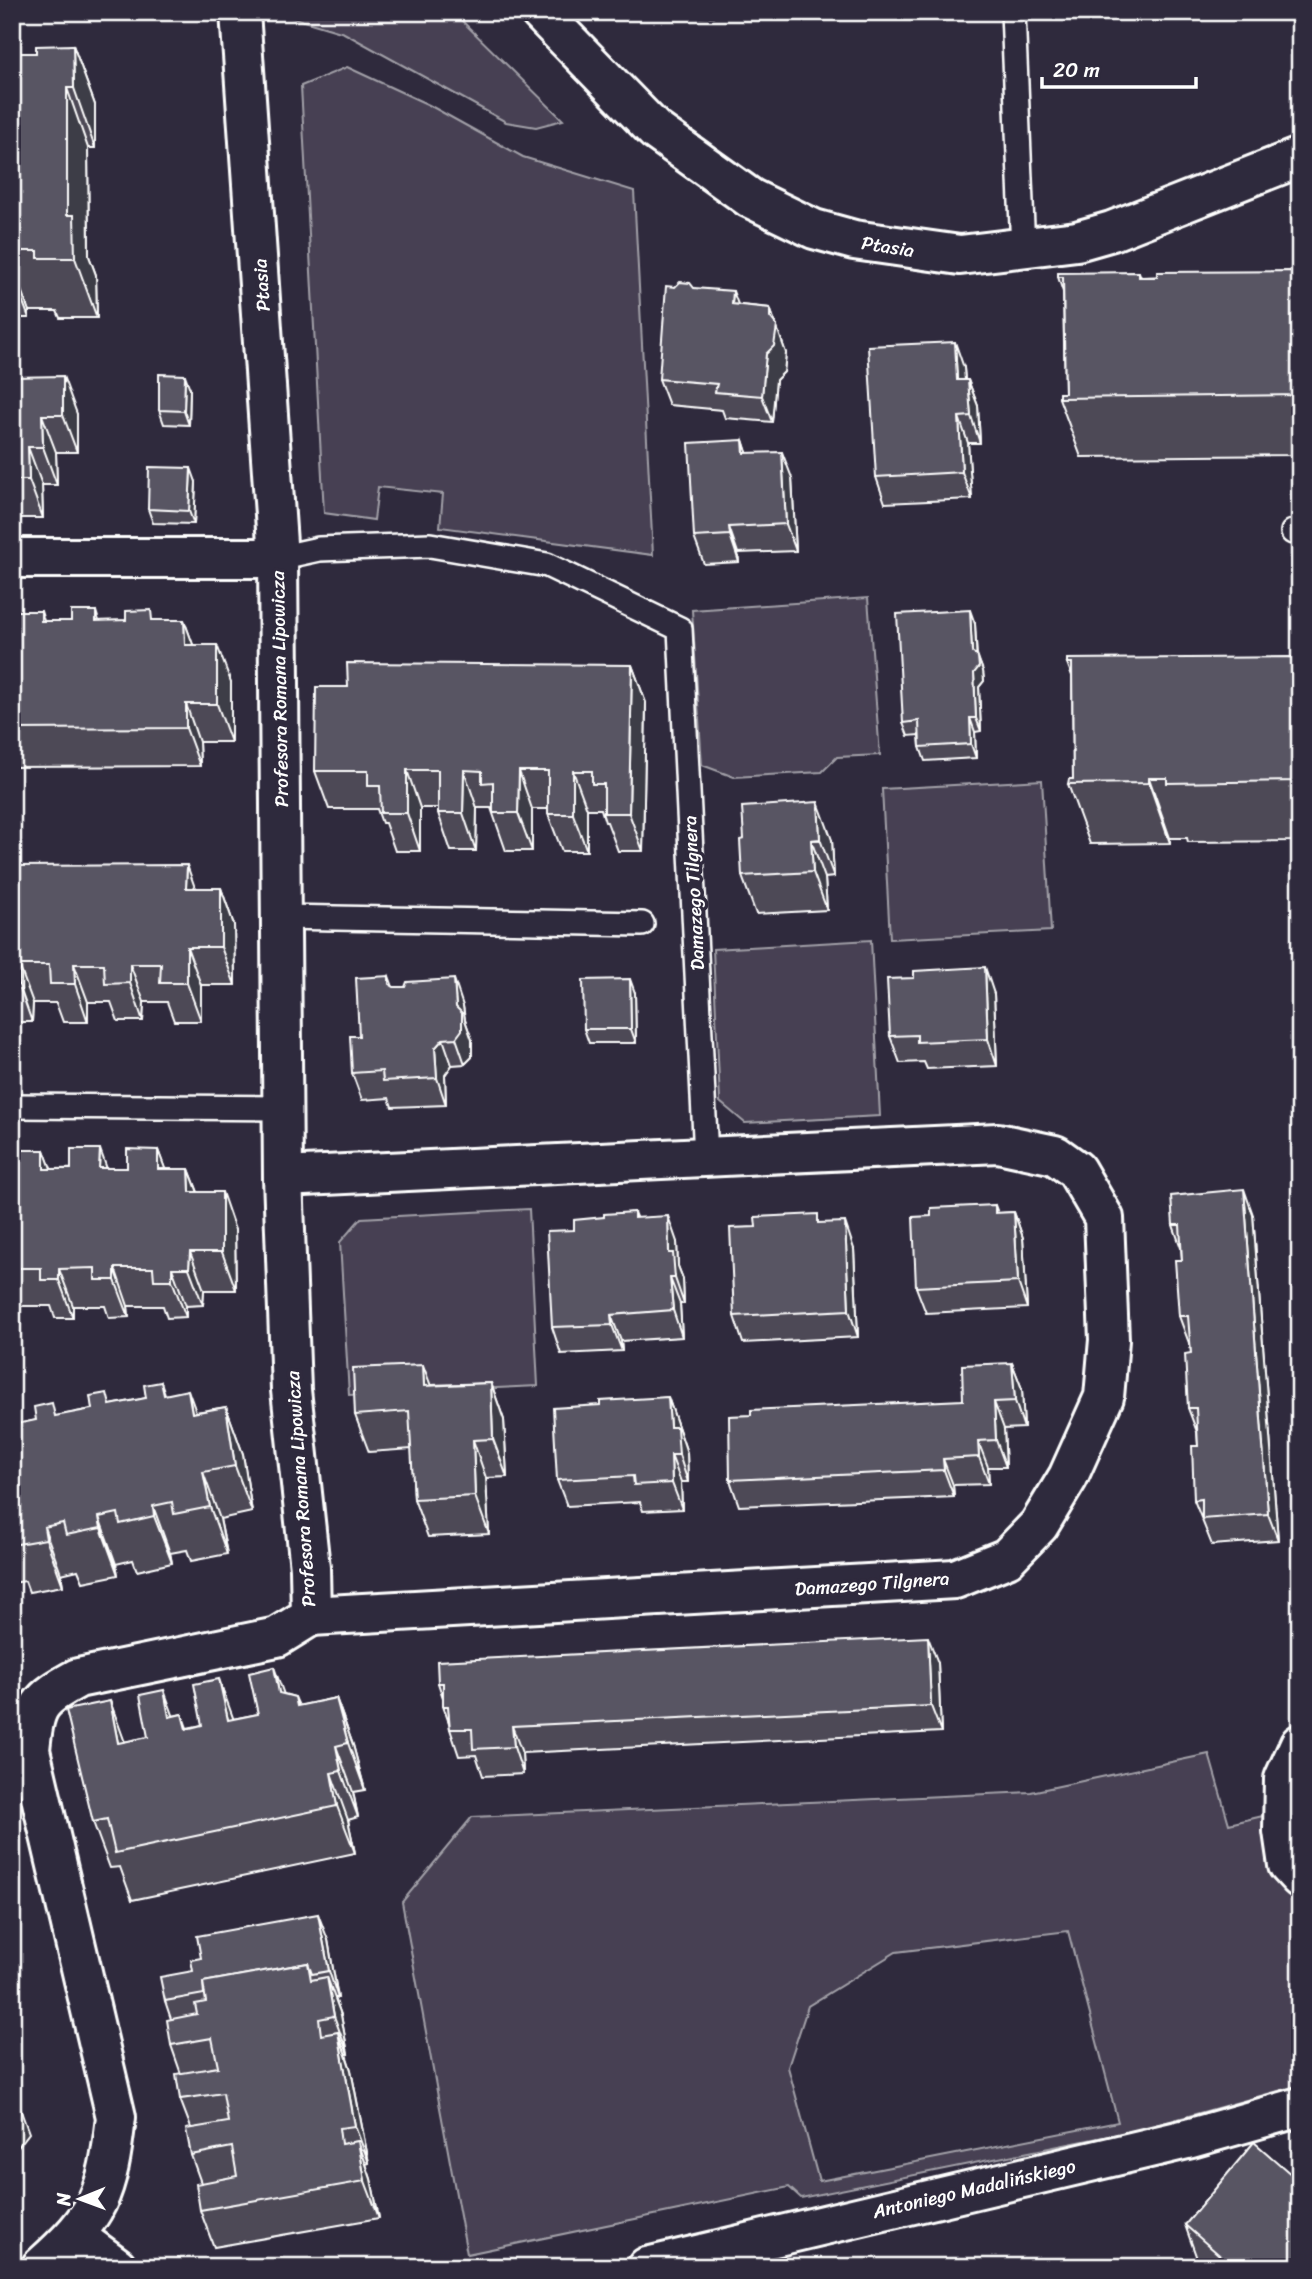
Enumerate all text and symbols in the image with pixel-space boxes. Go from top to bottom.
scale bar [1042,46,1196,90]
text: 20 m [1053,51,1100,89]
street label: Ptasia [859,226,917,267]
street label: Ptasia [243,257,280,313]
street label: Profesora Romana Lipowicza [261,570,298,807]
street label: Damazego Tilgnera [673,814,714,971]
street label: Profesora Romana Lipowicza [276,1369,325,1608]
street label: Damazego Tilgnera [794,1562,951,1605]
street label: Antoniego Madalińskiego [868,2149,1079,2228]
north arrow [46,2164,116,2234]
text: N [47,2192,80,2207]

